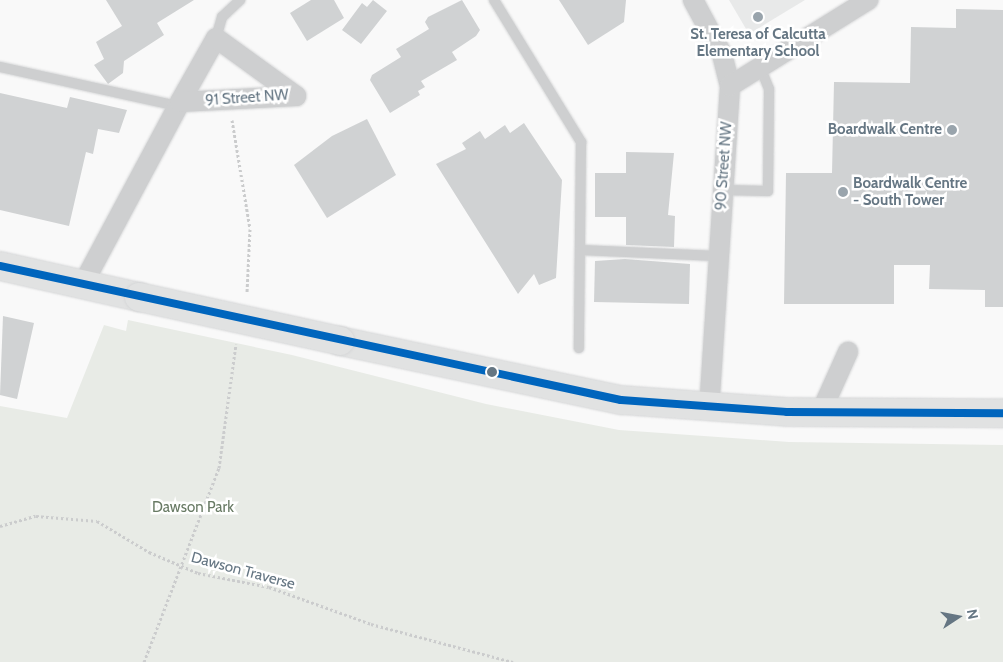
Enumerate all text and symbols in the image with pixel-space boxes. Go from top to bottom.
marker: St. Teresa of Calcutta Elementary School [752,11,764,23]
place label: St. Teresa of Calcutta Elementary School [690,25,826,60]
street label: 91 Street NW [205,86,289,110]
street label: 90 Street NW [712,121,736,211]
place label: Boardwalk Centre [828,121,942,139]
marker: Boardwalk Centre [946,124,958,136]
place label: Boardwalk Centre - South Tower [853,174,967,209]
marker: Boardwalk Centre - South Tower [837,186,849,198]
unlabelled marker [487,367,497,377]
park label: Dawson Park [152,499,234,517]
street label: Dawson Traverse [189,549,297,593]
north arrow [933,592,983,642]
text: N [963,608,983,621]

